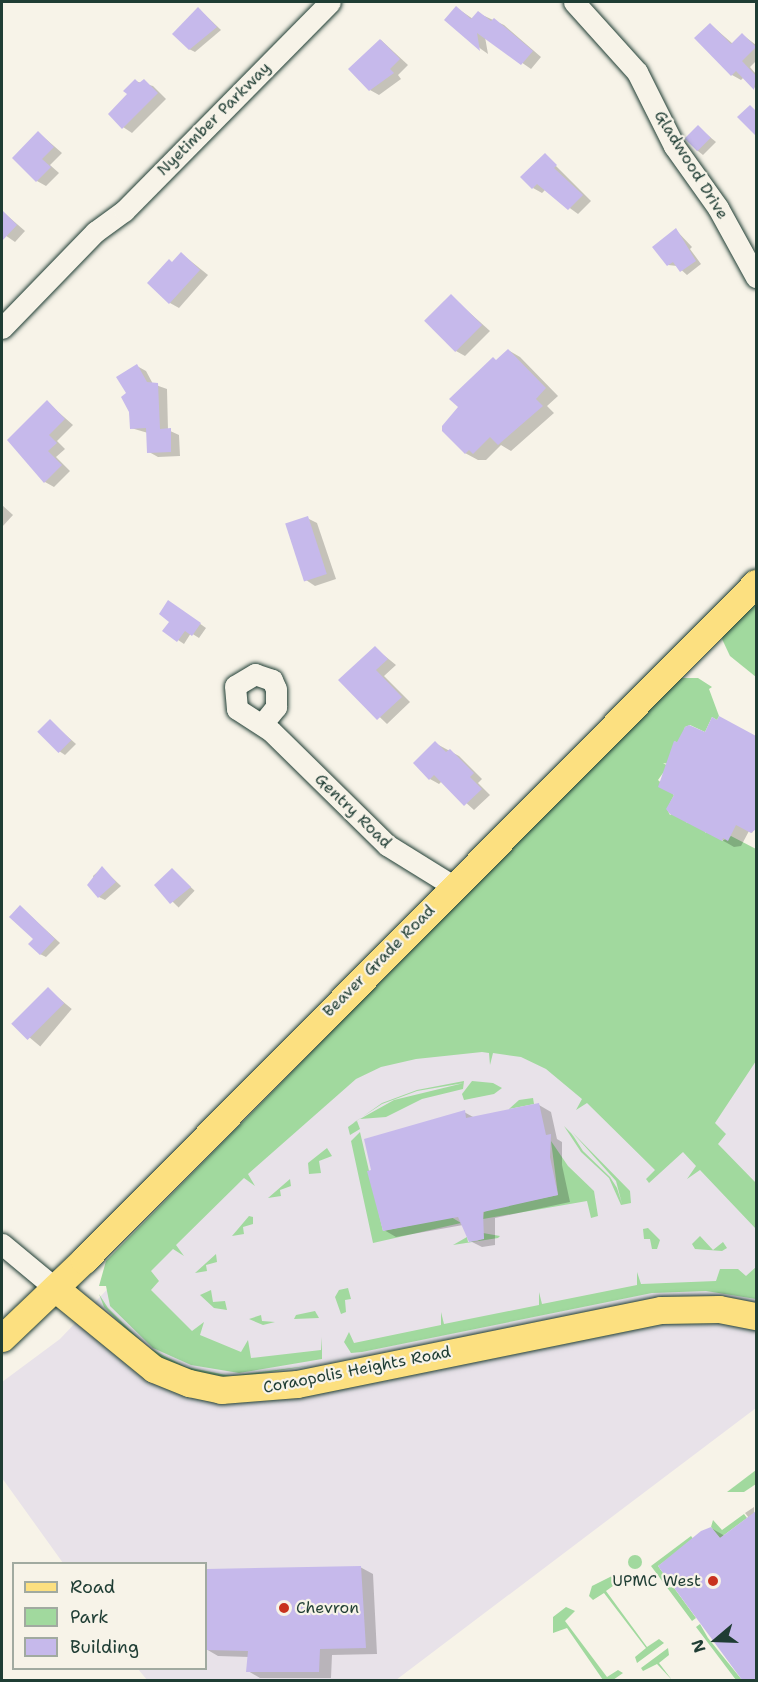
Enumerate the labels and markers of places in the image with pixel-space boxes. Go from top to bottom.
place label: UPMC West [612,1571,701,1591]
marker: UPMC West [706,1574,720,1588]
place label: Chevron [296,1598,359,1618]
marker: Chevron [277,1601,291,1615]

